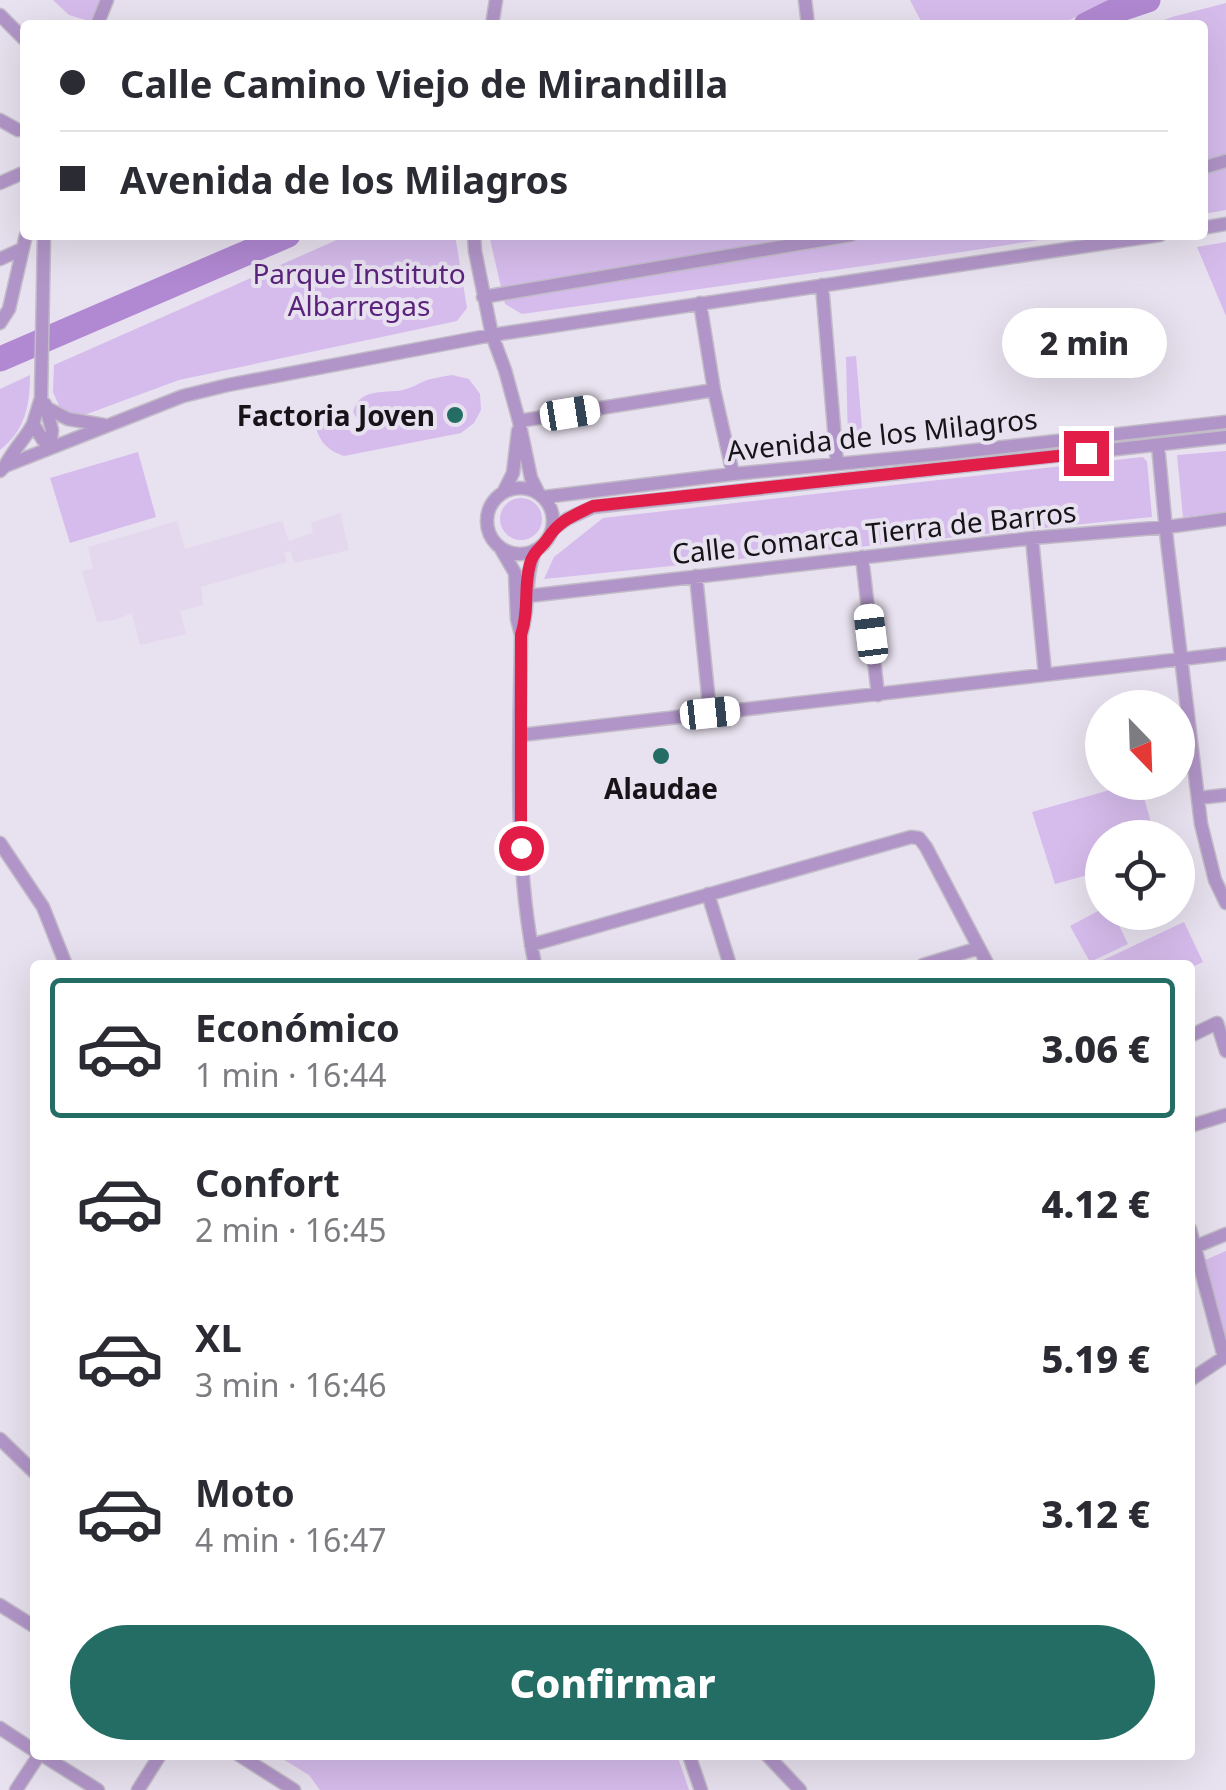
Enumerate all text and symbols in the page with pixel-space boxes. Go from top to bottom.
text: Calle Camino Viejo de Mirandilla [120,57,728,109]
text: Avenida de los Milagros [120,153,568,205]
park label: Parque Instituto Albarregas [252,254,466,324]
callout: 2 min [1004,308,1168,378]
text: 2 min [1040,321,1129,364]
car [538,393,602,433]
place label: Factoria Joven [237,396,435,434]
street label: Avenida de los Milagros [725,399,1039,469]
marker: Factoria Joven [444,404,466,426]
route end [1064,431,1109,476]
street label: Calle Comarca Tierra de Barros [670,492,1078,572]
car [852,602,890,666]
north arrow [1085,690,1195,800]
map controls [1085,690,1195,930]
car [679,695,741,731]
marker: Alaudae [650,745,672,767]
place label: Alaudae [604,769,718,807]
button: locate [1085,820,1195,930]
route start [499,826,544,871]
text: Económico [195,1001,400,1053]
icon: car [75,1003,165,1093]
text: 3.06 € [1041,1022,1150,1074]
text: 1 min · 16:44 [195,1053,387,1096]
text: Confort [195,1156,340,1208]
icon: car [75,1158,165,1248]
text: 4.12 € [1041,1177,1150,1229]
text: 2 min · 16:45 [195,1208,387,1251]
text: XL [195,1311,242,1363]
icon: car [75,1313,165,1403]
text: 5.19 € [1041,1332,1150,1384]
text: 3 min · 16:46 [195,1363,387,1406]
text: Moto [195,1466,295,1518]
icon: car [75,1468,165,1558]
text: 3.12 € [1041,1487,1150,1539]
text: 4 min · 16:47 [195,1518,387,1561]
button: Confirmar [70,1625,1155,1740]

